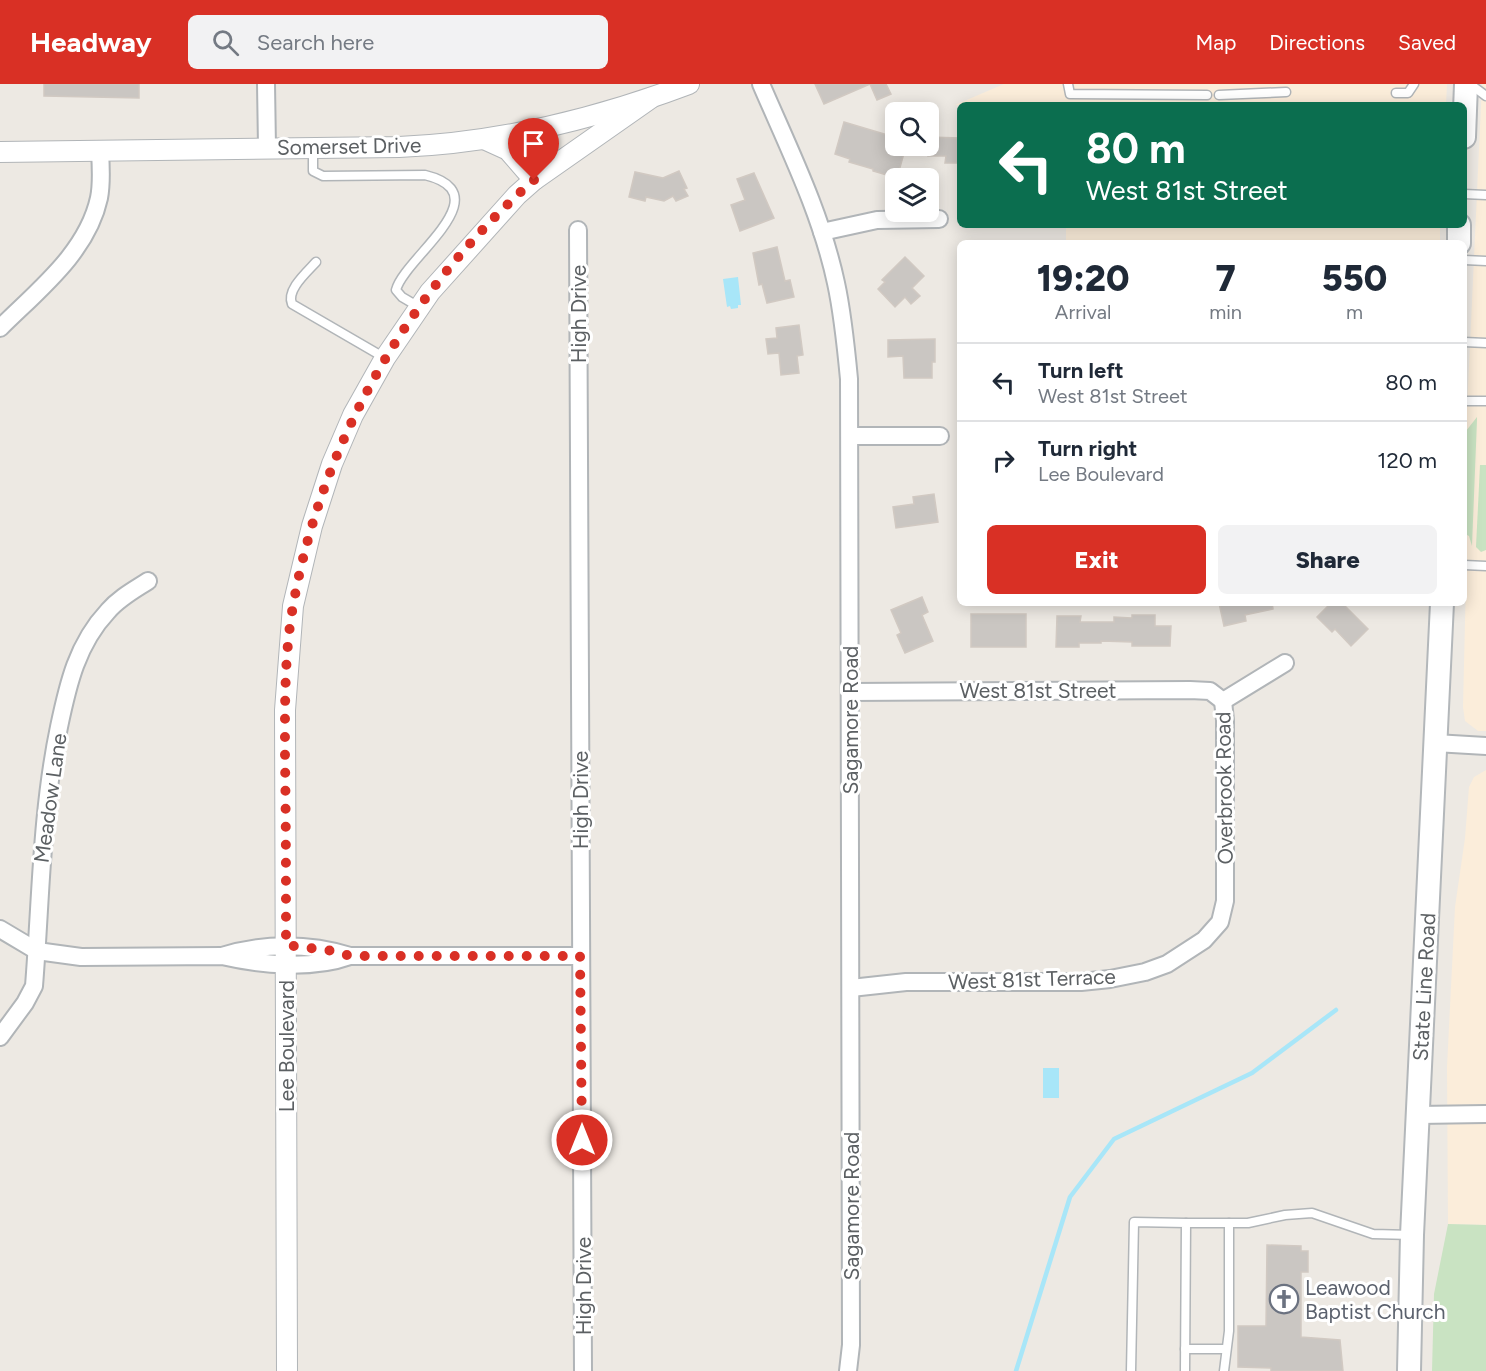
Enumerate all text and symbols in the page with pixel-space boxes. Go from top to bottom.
search box [188,15,608,69]
text: Headway [30,25,152,59]
icon: search [209,26,242,59]
text: Search here [257,29,374,56]
text: Map [1195,30,1236,55]
text: Directions [1269,30,1365,55]
text: Saved [1398,30,1456,55]
map controls [885,102,939,222]
button: search [885,102,939,156]
pin [508,118,559,180]
text: 80 m [1086,123,1186,174]
icon: left [987,126,1065,204]
icon: arrive [517,127,550,160]
street label: Somerset Drive [277,132,421,160]
button: layers [885,168,939,222]
text: West 81st Street [1086,174,1288,207]
text: 19:20 [1037,257,1129,300]
text: 7 [1215,257,1236,300]
text: 550 [1322,257,1387,300]
street label: High Drive [566,265,591,363]
text: Arrival [1055,300,1111,324]
text: min [1209,300,1242,324]
text: m [1346,300,1363,324]
text: Turn left [1038,357,1124,384]
icon: left [987,366,1020,399]
text: 80 m [1385,369,1437,396]
text: West 81st Street [1038,384,1188,408]
text: Turn right [1038,435,1137,462]
icon: right [987,444,1020,477]
text: 120 m [1377,447,1437,474]
text: Lee Boulevard [1038,462,1164,486]
button: Exit [987,525,1206,594]
button: Share [1218,525,1437,594]
street label: Sagamore Road [838,646,863,794]
street label: West 81st Street [960,678,1117,703]
street label: Overbrook Road [1210,711,1238,865]
street label: Meadow Lane [29,732,71,864]
street label: High Drive [568,751,593,849]
street label: State Line Road [1408,912,1440,1062]
street label: West 81st Terrace [948,964,1116,994]
street label: Lee Boulevard [274,980,299,1112]
position arrow [550,1108,614,1172]
street label: Sagamore Road [839,1132,864,1280]
street label: High Drive [571,1237,596,1335]
place label: Leawood Baptist Church [1305,1275,1445,1324]
church icon: Leawood Baptist Church [1268,1283,1300,1315]

